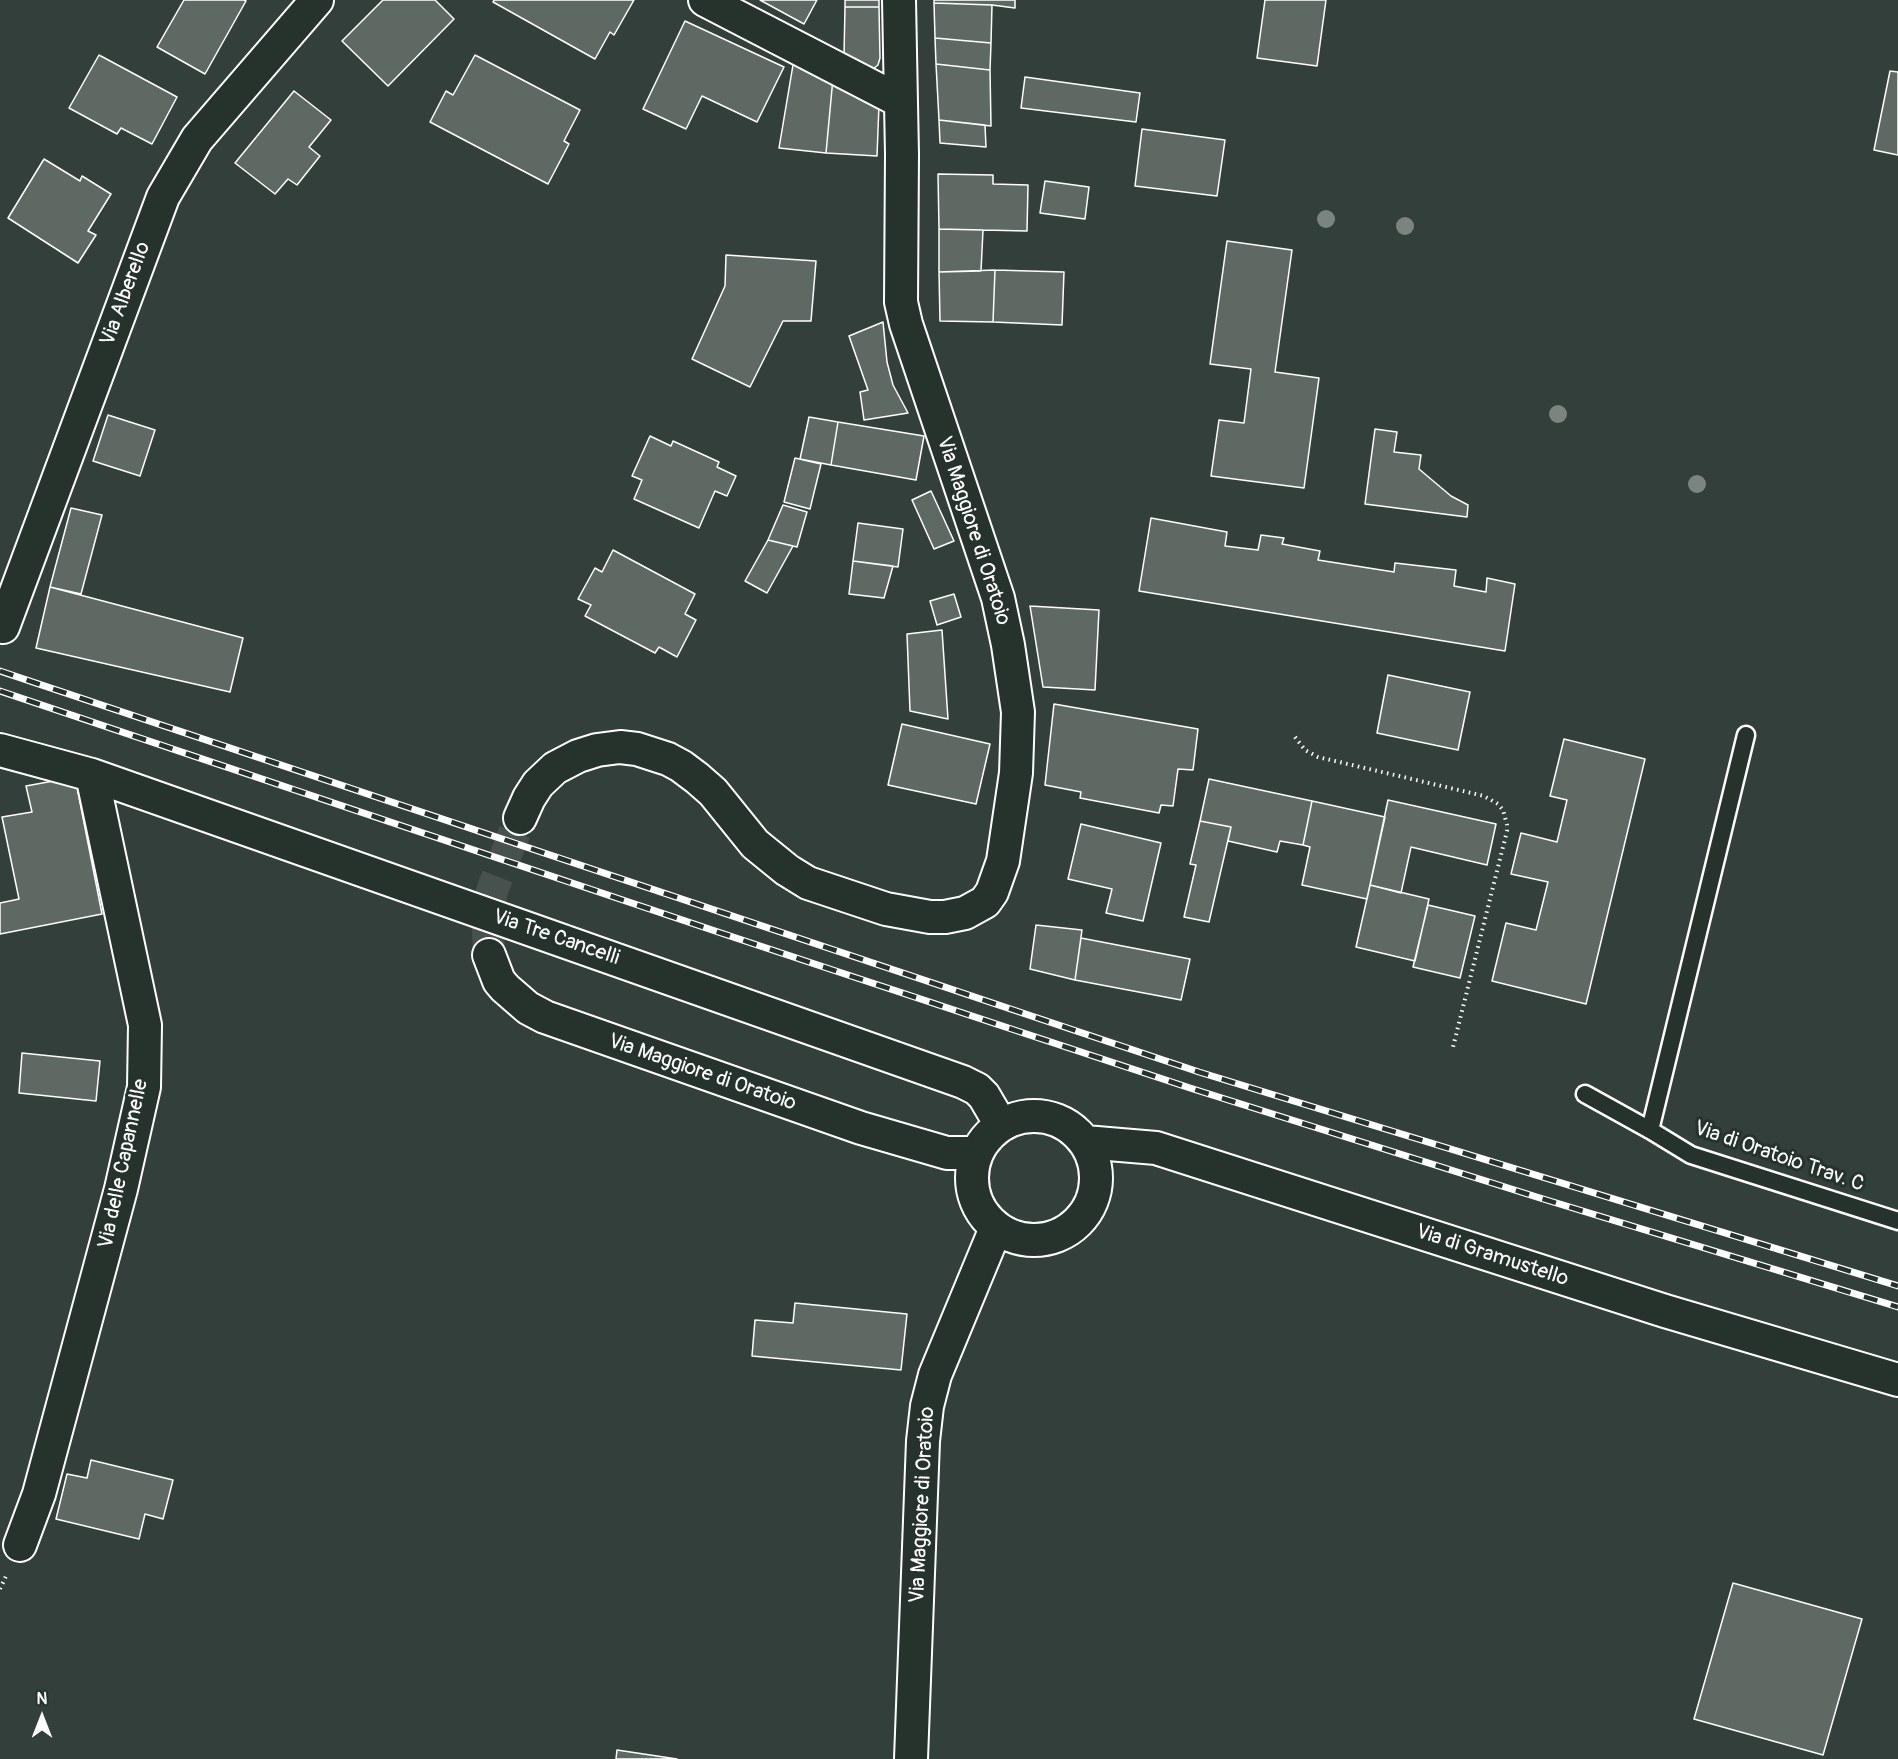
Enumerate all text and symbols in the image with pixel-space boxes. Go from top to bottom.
street label: Via Alberello [96,239,156,349]
street label: Via Maggiore di Oratoio [931,433,1015,629]
street label: Via Tre Cancelli [489,905,623,971]
street label: Via Maggiore di Oratoio [605,1029,799,1117]
street label: Via delle Capannelle [94,1077,154,1251]
street label: Via di Oratoio Trav. C [1691,1116,1867,1198]
street label: Via di Gramustello [1412,1219,1572,1293]
street label: Via Maggiore di Oratoio [905,1406,941,1604]
north arrow [12,1687,72,1747]
text: N [37,1689,47,1709]

